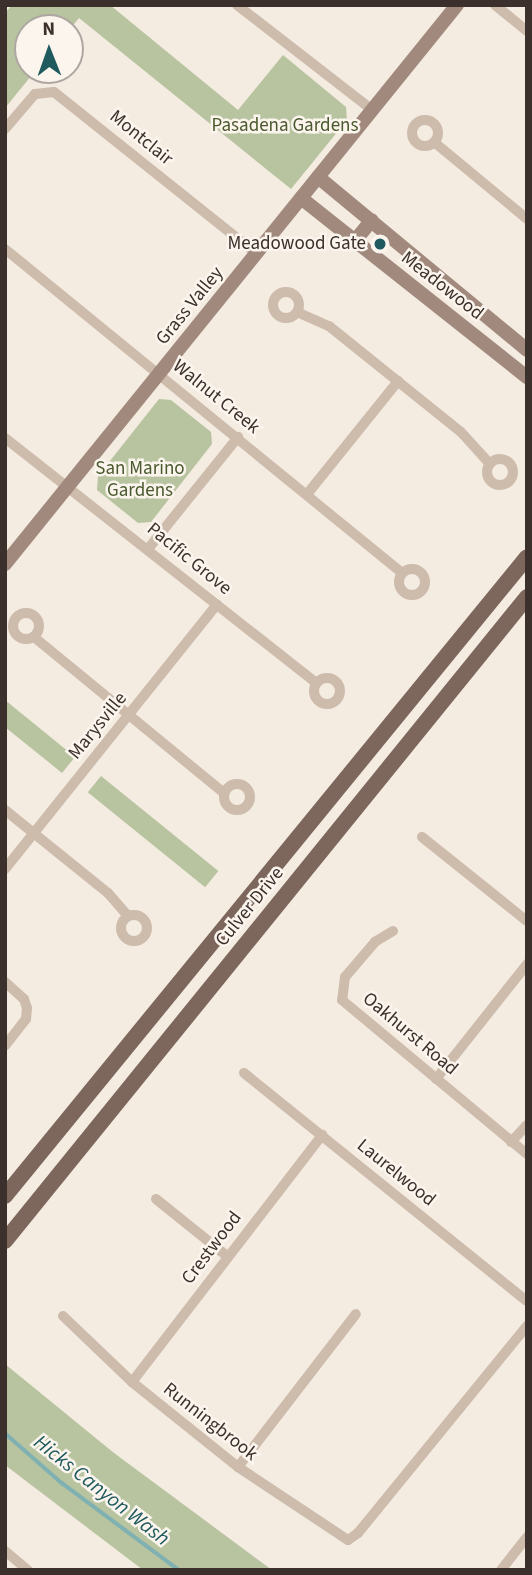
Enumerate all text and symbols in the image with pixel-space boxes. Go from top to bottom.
north arrow [14,14,84,84]
text: N [42,16,55,43]
street label: Montclair [105,106,177,170]
park label: Pasadena Gardens [212,115,358,137]
place label: Meadowood Gate [228,233,366,255]
marker: Meadowood Gate [372,236,388,252]
street label: Meadowood [396,247,488,325]
street label: Grass Valley [152,262,228,350]
street label: Walnut Creek [168,355,264,439]
park label: San Marino Gardens [95,458,185,502]
street label: Pacific Grove [142,518,236,600]
street label: Marysville [64,688,132,764]
street label: Culver Drive [211,863,289,951]
street label: Oakhurst Road [358,988,462,1080]
street label: Laurelwood [352,1134,440,1212]
street label: Crestwood [177,1207,247,1289]
street label: Runningbrook [158,1378,262,1466]
water label: Hicks Canyon Wash [29,1429,175,1551]

